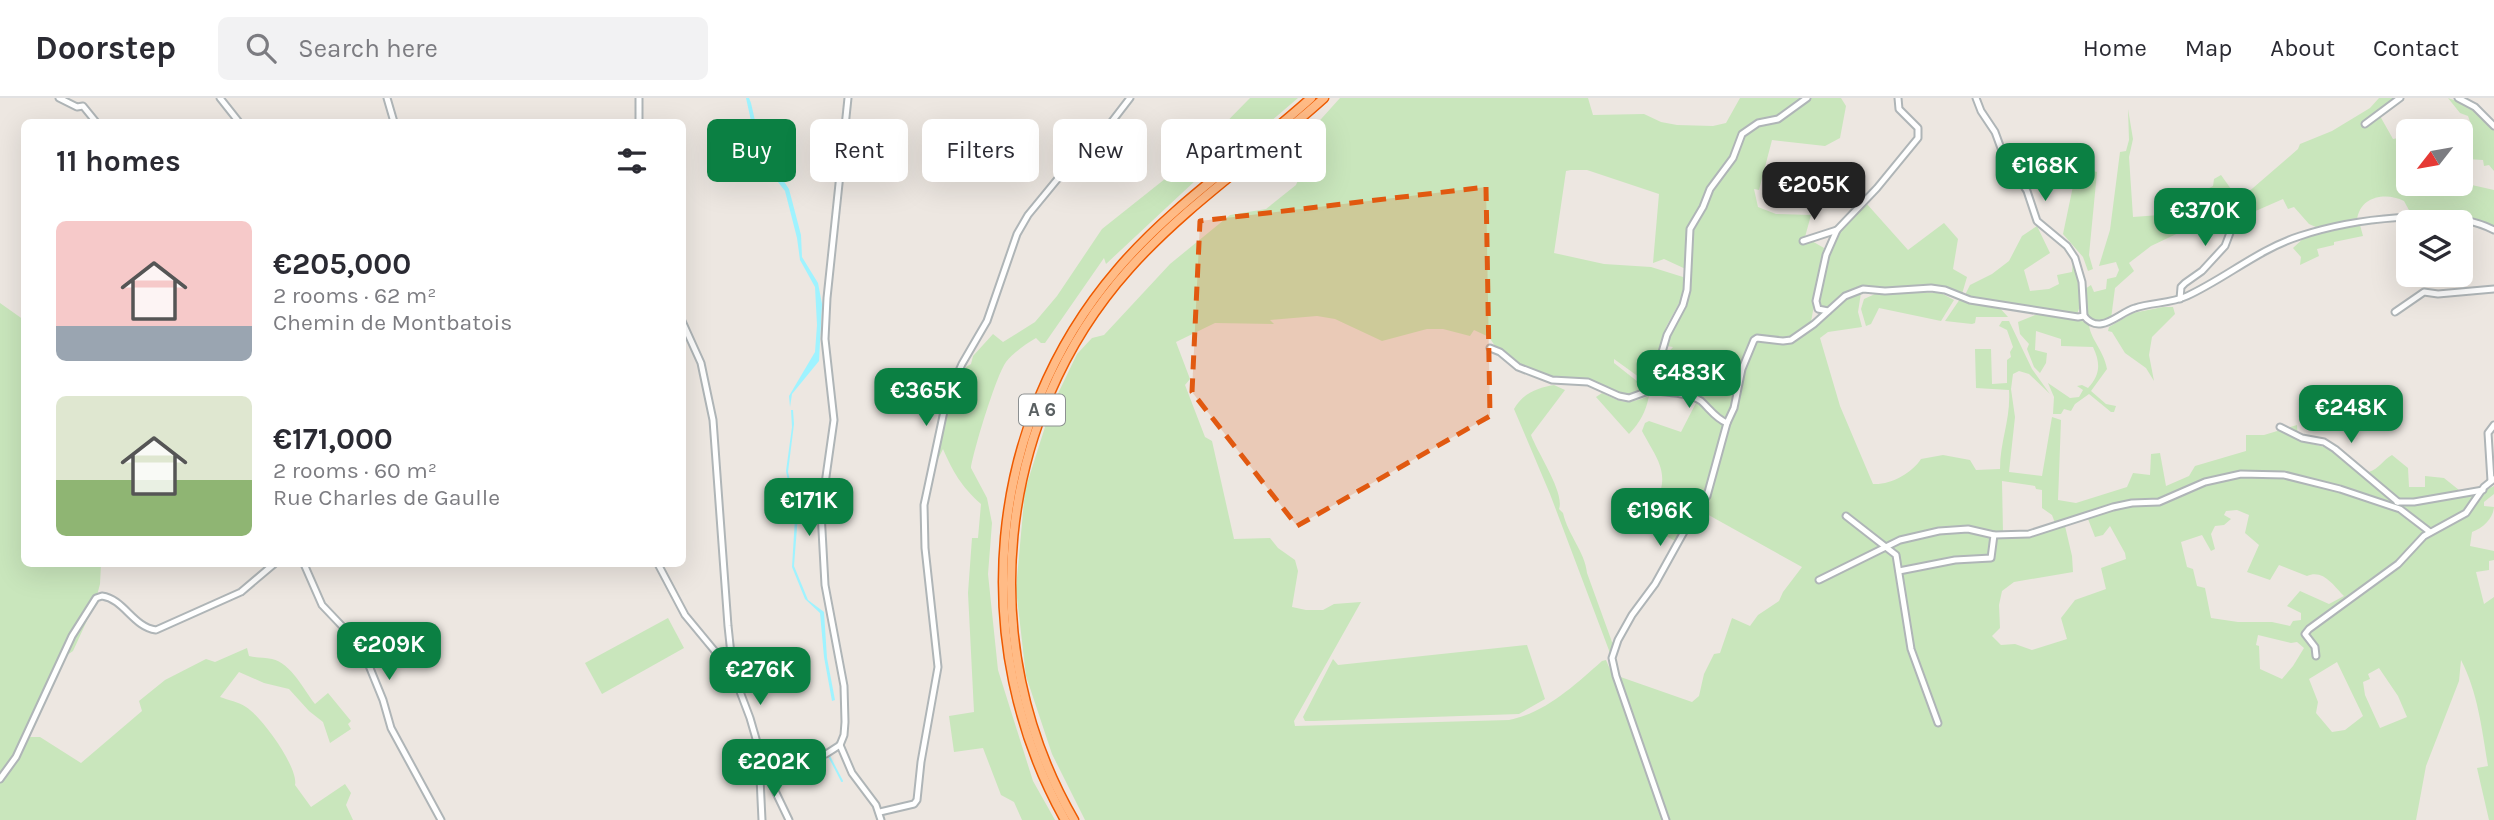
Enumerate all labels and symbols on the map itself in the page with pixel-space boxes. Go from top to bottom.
north arrow [2396,119,2473,196]
pin: €168K [1996,144,2094,203]
pin: €205K [1765,162,1863,222]
pin: €370K [2156,188,2254,248]
pin: €483K [1640,350,1738,410]
pin: €365K [877,368,975,428]
pin: €248K [2302,386,2400,445]
road number: A 6 [1019,394,1065,426]
pin: €171K [760,478,858,538]
pin: €196K [1611,489,1709,548]
pin: €209K [340,622,438,682]
pin: €276K [711,648,809,707]
pin: €202K [725,740,823,799]

